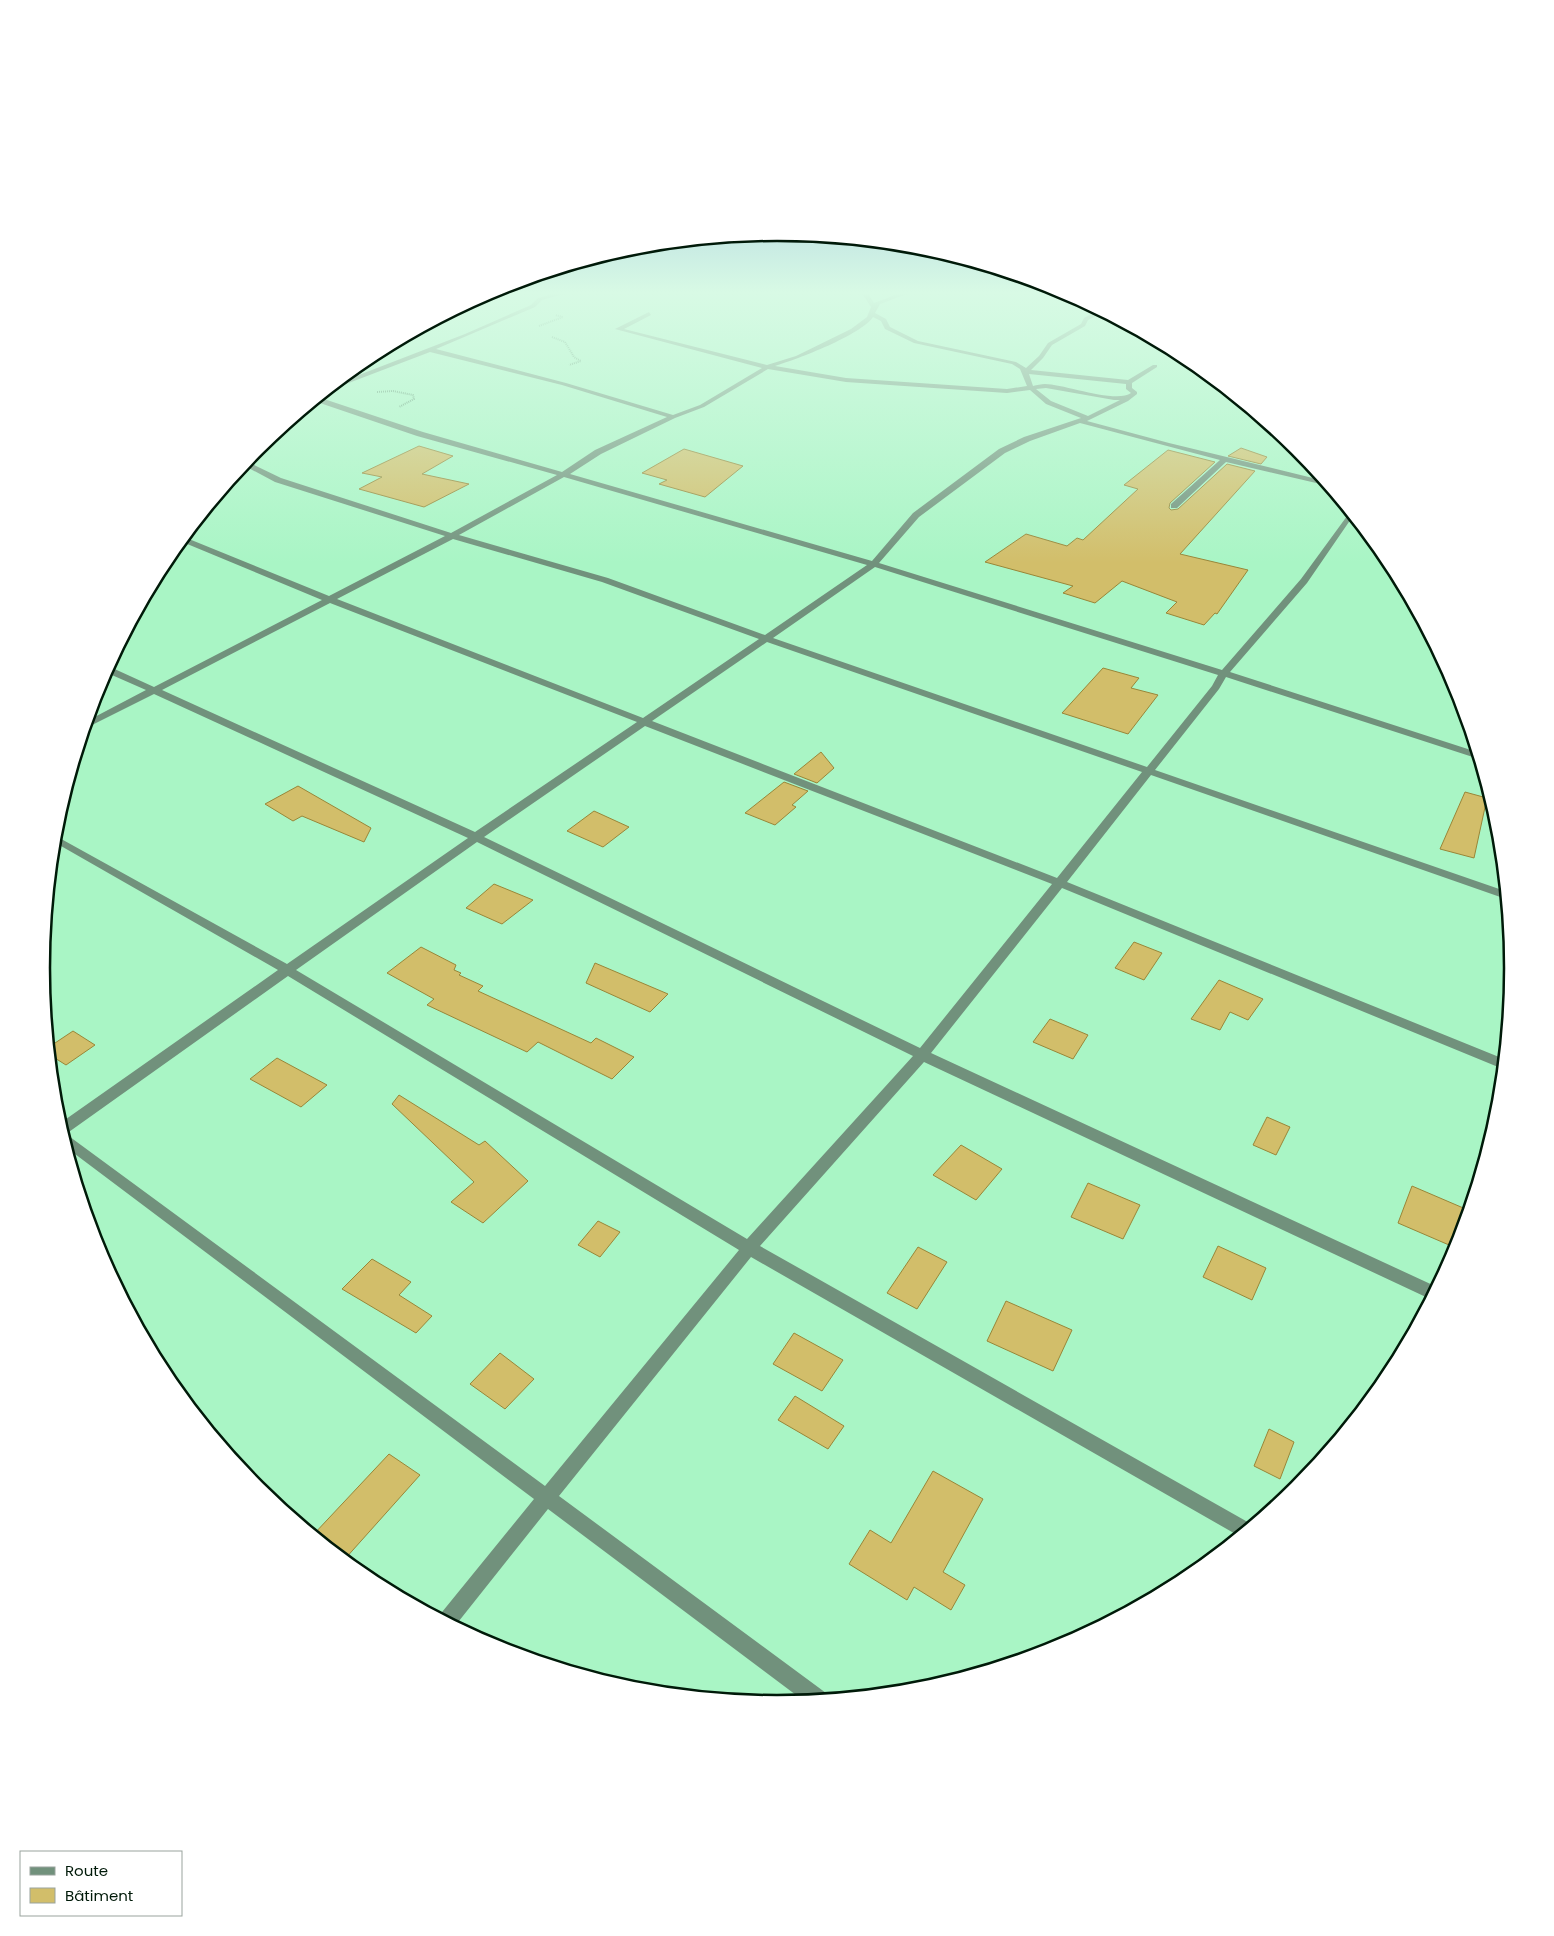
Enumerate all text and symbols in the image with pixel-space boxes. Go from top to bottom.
legend [20,1851,182,1916]
text: Route [65,1860,108,1881]
text: Bâtiment [65,1885,133,1906]

